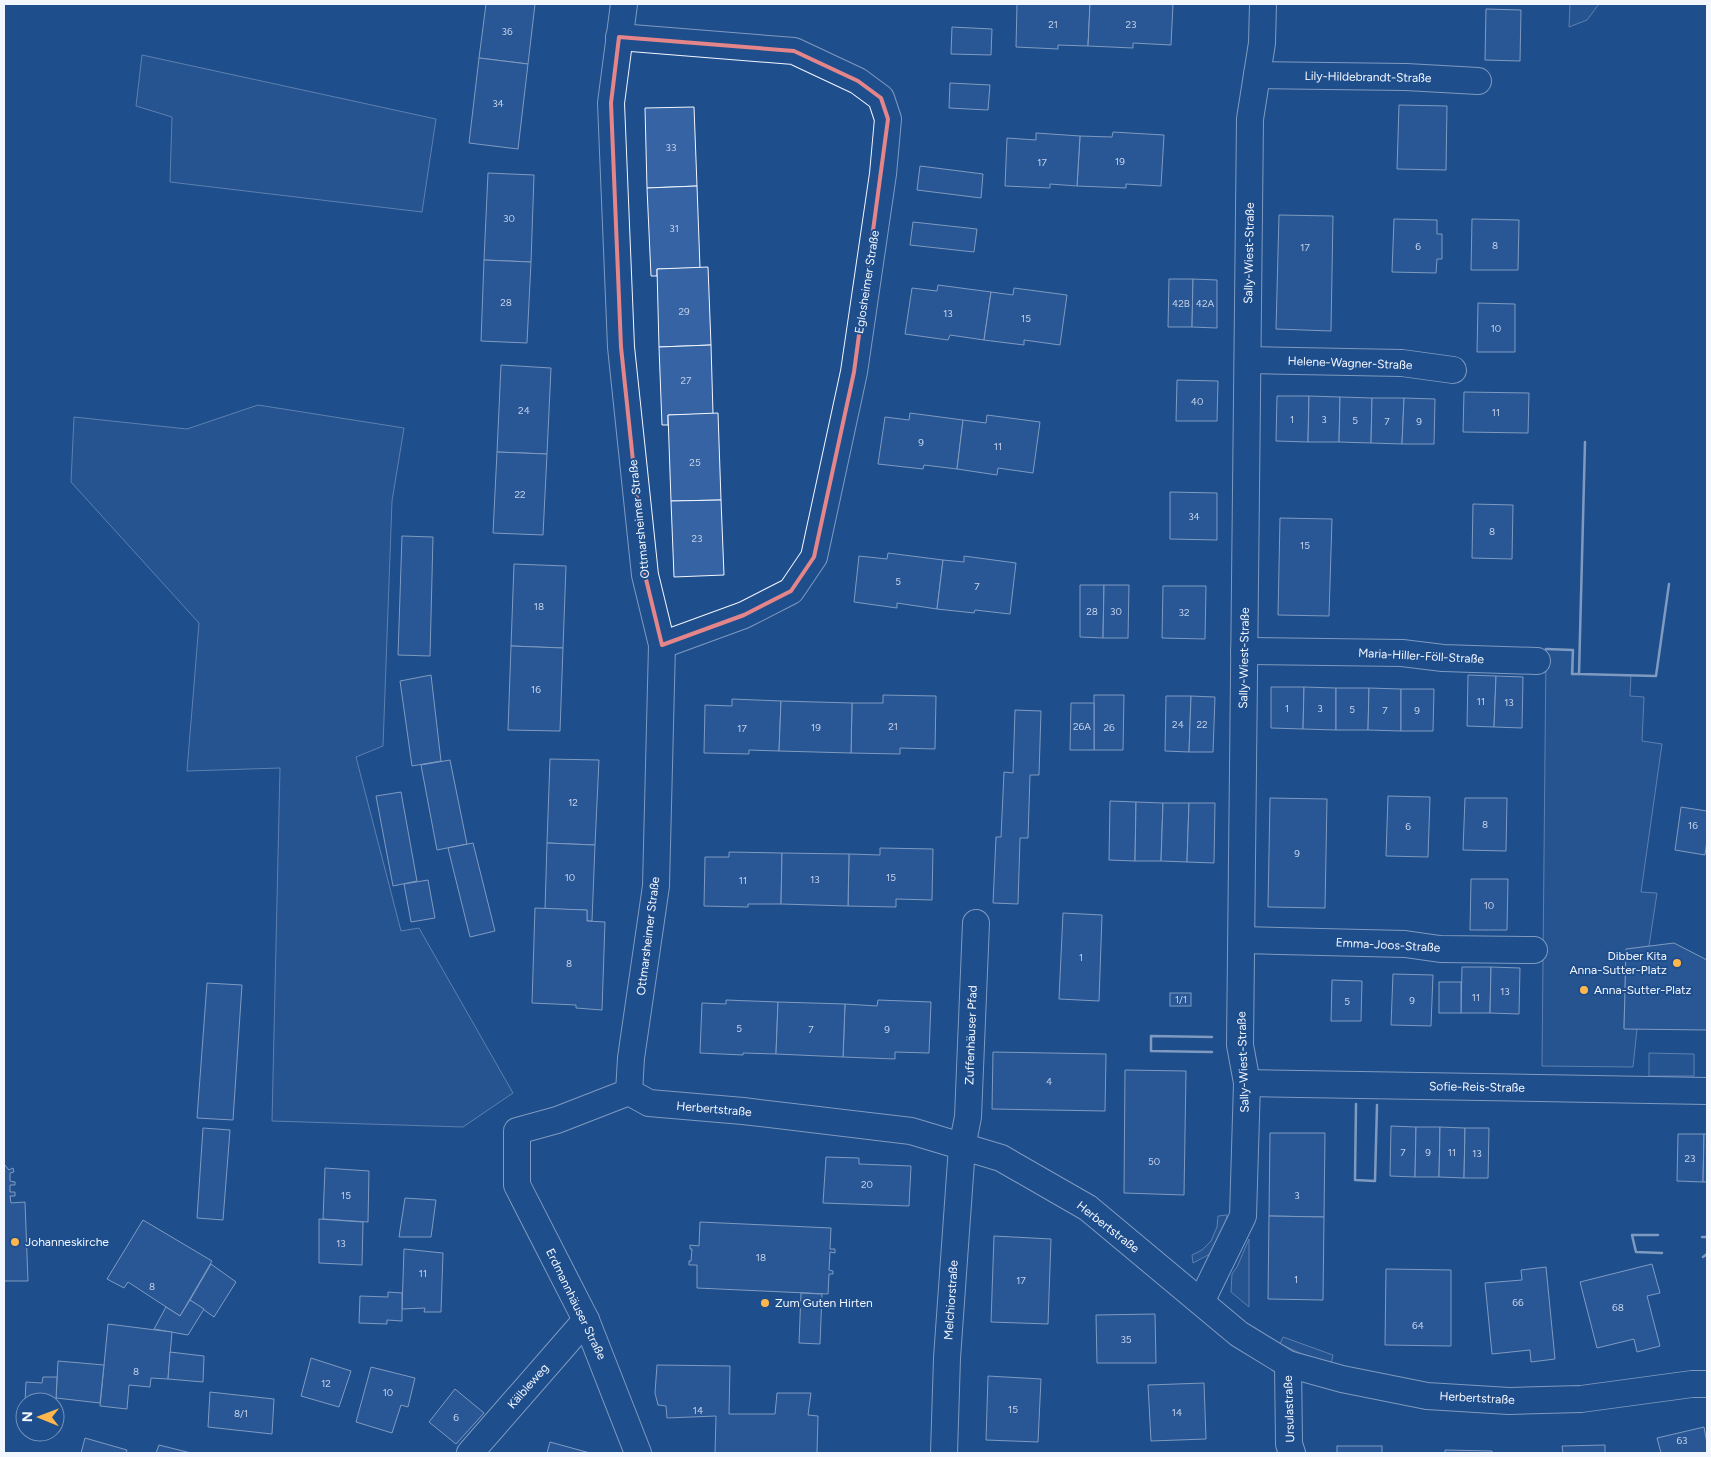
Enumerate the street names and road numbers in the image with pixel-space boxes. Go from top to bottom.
street label: Lily-Hildebrandt-Straße [1304,69,1432,85]
street label: Sally-Wiest-Straße [1241,202,1257,304]
street label: Eglosheimer Straße [852,229,882,335]
street label: Helene-Wagner-Straße [1287,354,1413,372]
street label: Ottmarsheimer Straße [626,458,652,579]
street label: Sally-Wiest-Straße [1236,607,1252,709]
street label: Maria-Hiller-Föll-Straße [1358,646,1485,666]
street label: Ottmarsheimer Straße [634,875,662,996]
street label: Emma-Joos-Straße [1335,935,1441,955]
street label: Zuffenhäuser Pfad [962,985,980,1085]
street label: Sally-Wiest-Straße [1234,1011,1252,1113]
street label: Sofie-Reis-Straße [1429,1079,1526,1095]
street label: Herbertstraße [676,1099,753,1119]
street label: Herbertstraße [1074,1198,1142,1256]
street label: Erdmannhäuser Straße [543,1246,609,1362]
street label: Melchiorstraße [941,1259,961,1340]
street label: Kälbleweg [505,1361,551,1411]
street label: Ursulastraße [1281,1375,1297,1443]
street label: Herbertstraße [1439,1389,1515,1407]

